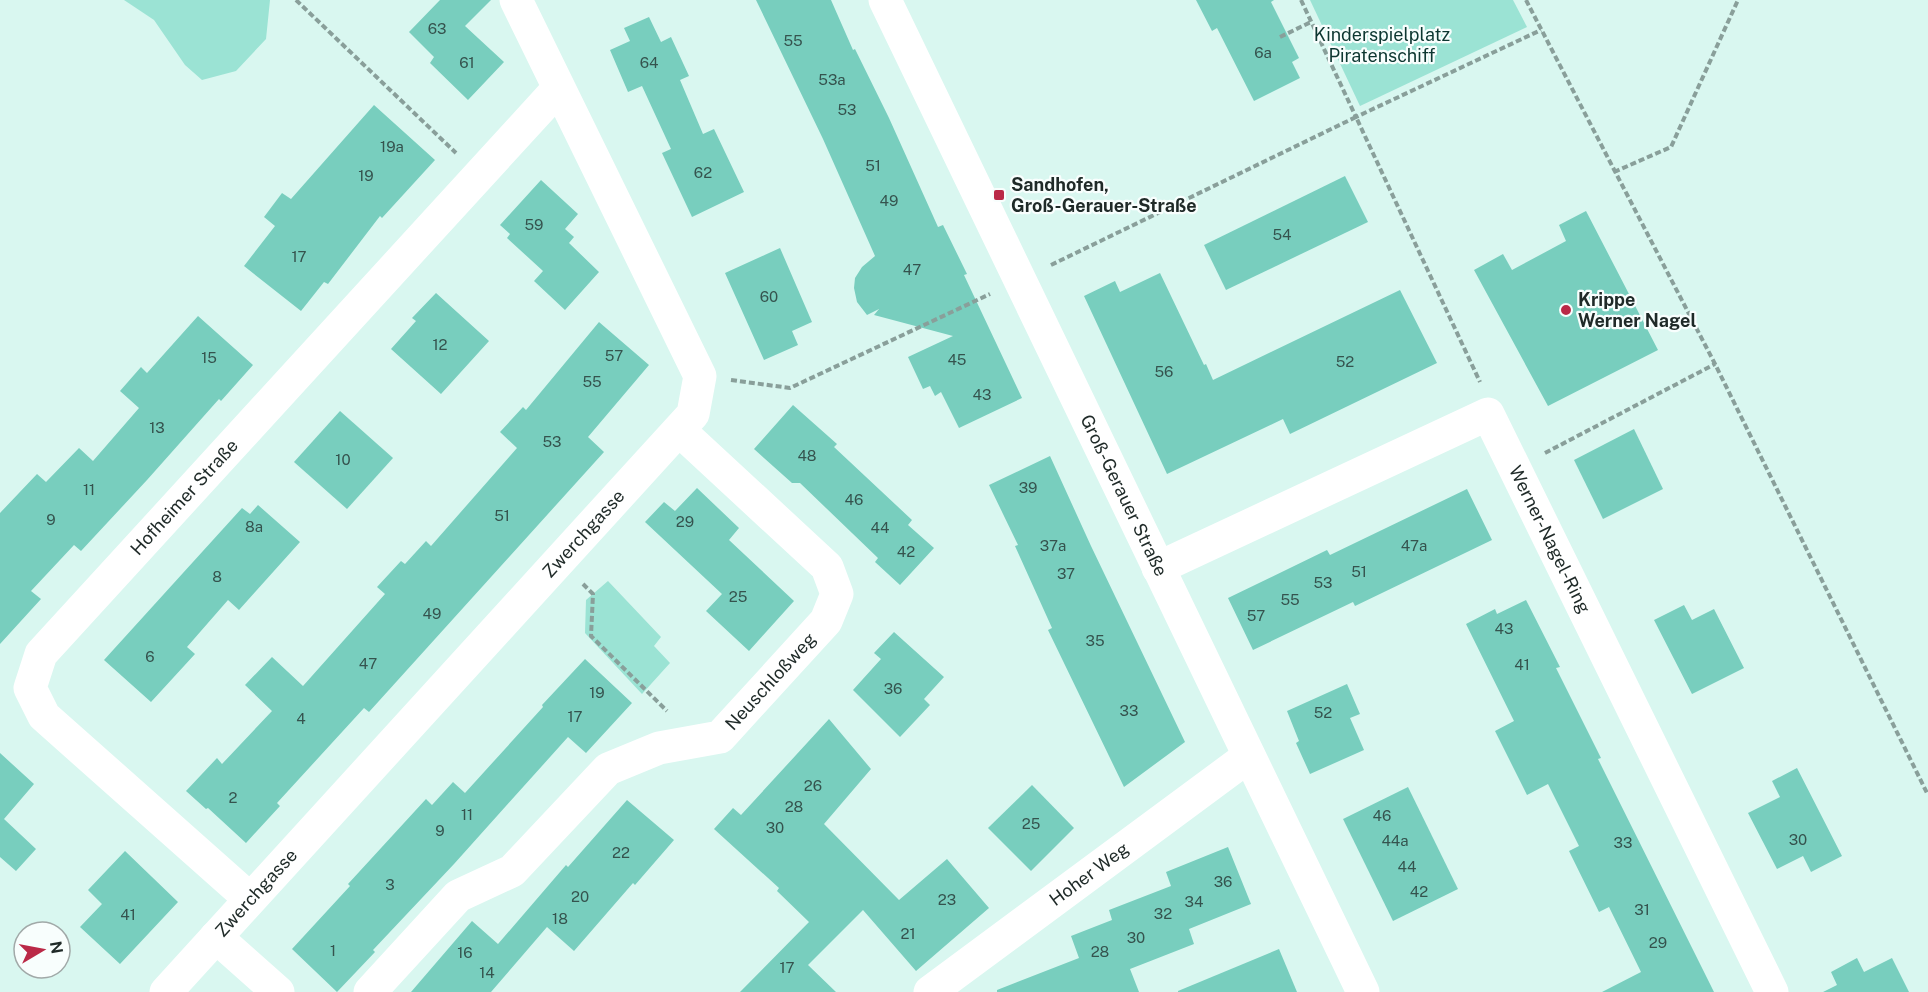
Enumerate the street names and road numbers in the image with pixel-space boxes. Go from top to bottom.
street label: Groß-Gerauer Straße [1076,411,1172,579]
street label: Hofheimer Straße [126,435,242,559]
street label: Werner-Nagel-Ring [1505,462,1595,617]
street label: Zwerchgasse [538,485,629,582]
street label: Neuschloßweg [721,628,820,734]
street label: Hoher Weg [1045,838,1133,910]
street label: Zwerchgasse [211,844,301,941]

